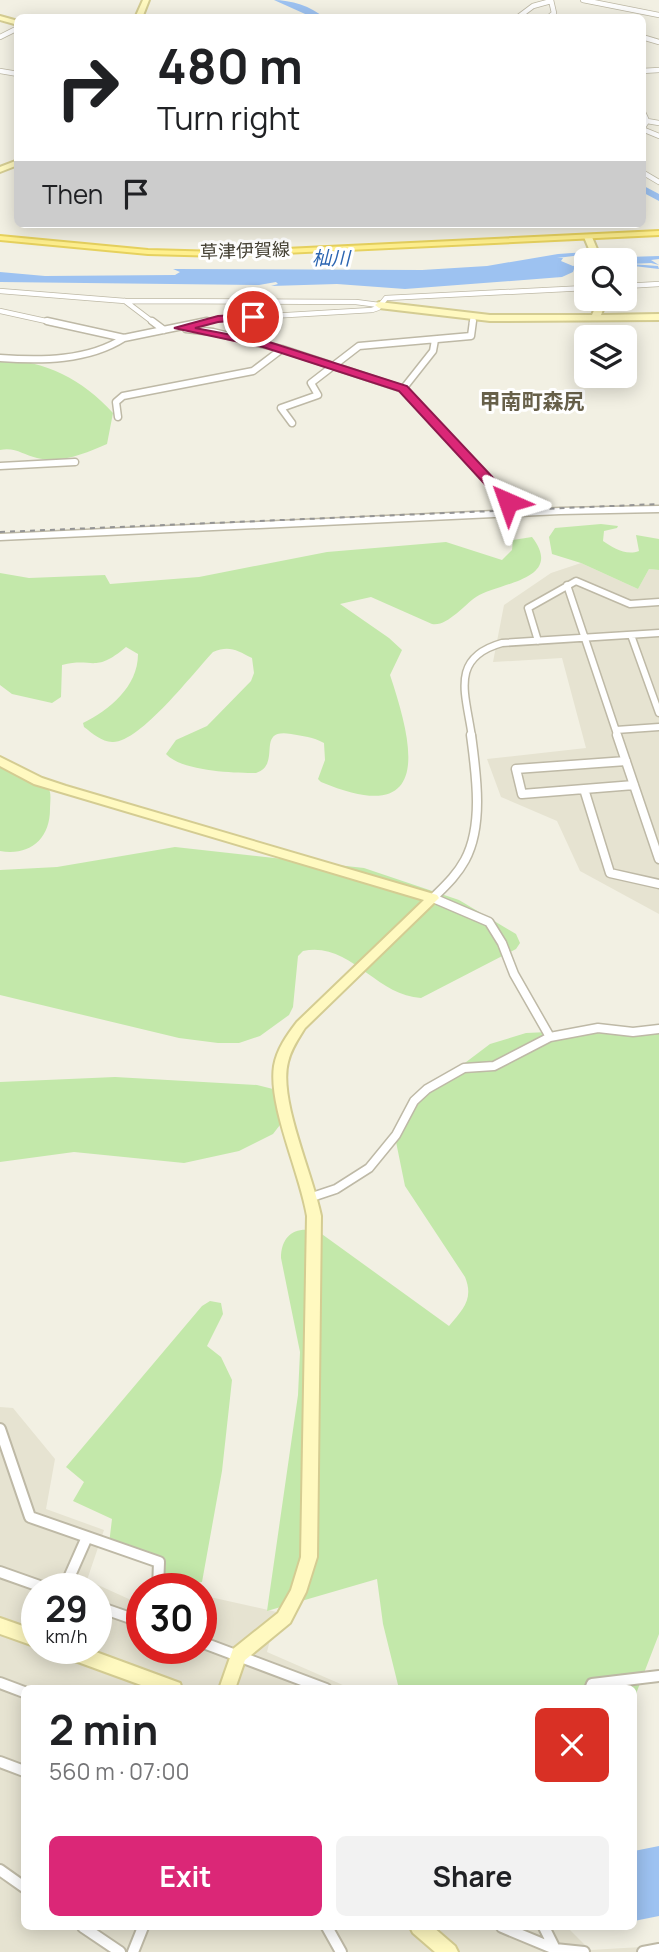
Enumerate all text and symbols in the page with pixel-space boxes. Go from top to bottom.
text: 480 m [157,32,303,99]
icon: right [42,42,133,133]
text: Turn right [157,96,300,140]
icon: arrive [117,175,155,213]
text: Then [42,176,103,212]
street label: 草津伊賀線 [200,236,290,264]
water label: 杣川 [312,245,352,271]
map controls [574,248,637,388]
button: search [574,248,637,311]
pin [223,287,283,347]
icon: arrive [234,298,272,336]
button: layers [574,325,637,388]
district label: 甲南町森尻 [480,387,585,415]
position arrow [471,465,545,539]
speed limit sign: 30 [126,1573,217,1664]
text: 29 [45,1585,88,1633]
text: km/h [46,1624,87,1648]
text: 2 min [49,1700,158,1758]
button: close [535,1708,609,1782]
text: 560 m · 07:00 [49,1755,190,1787]
button: Exit [49,1836,322,1916]
button: Share [336,1836,609,1916]

